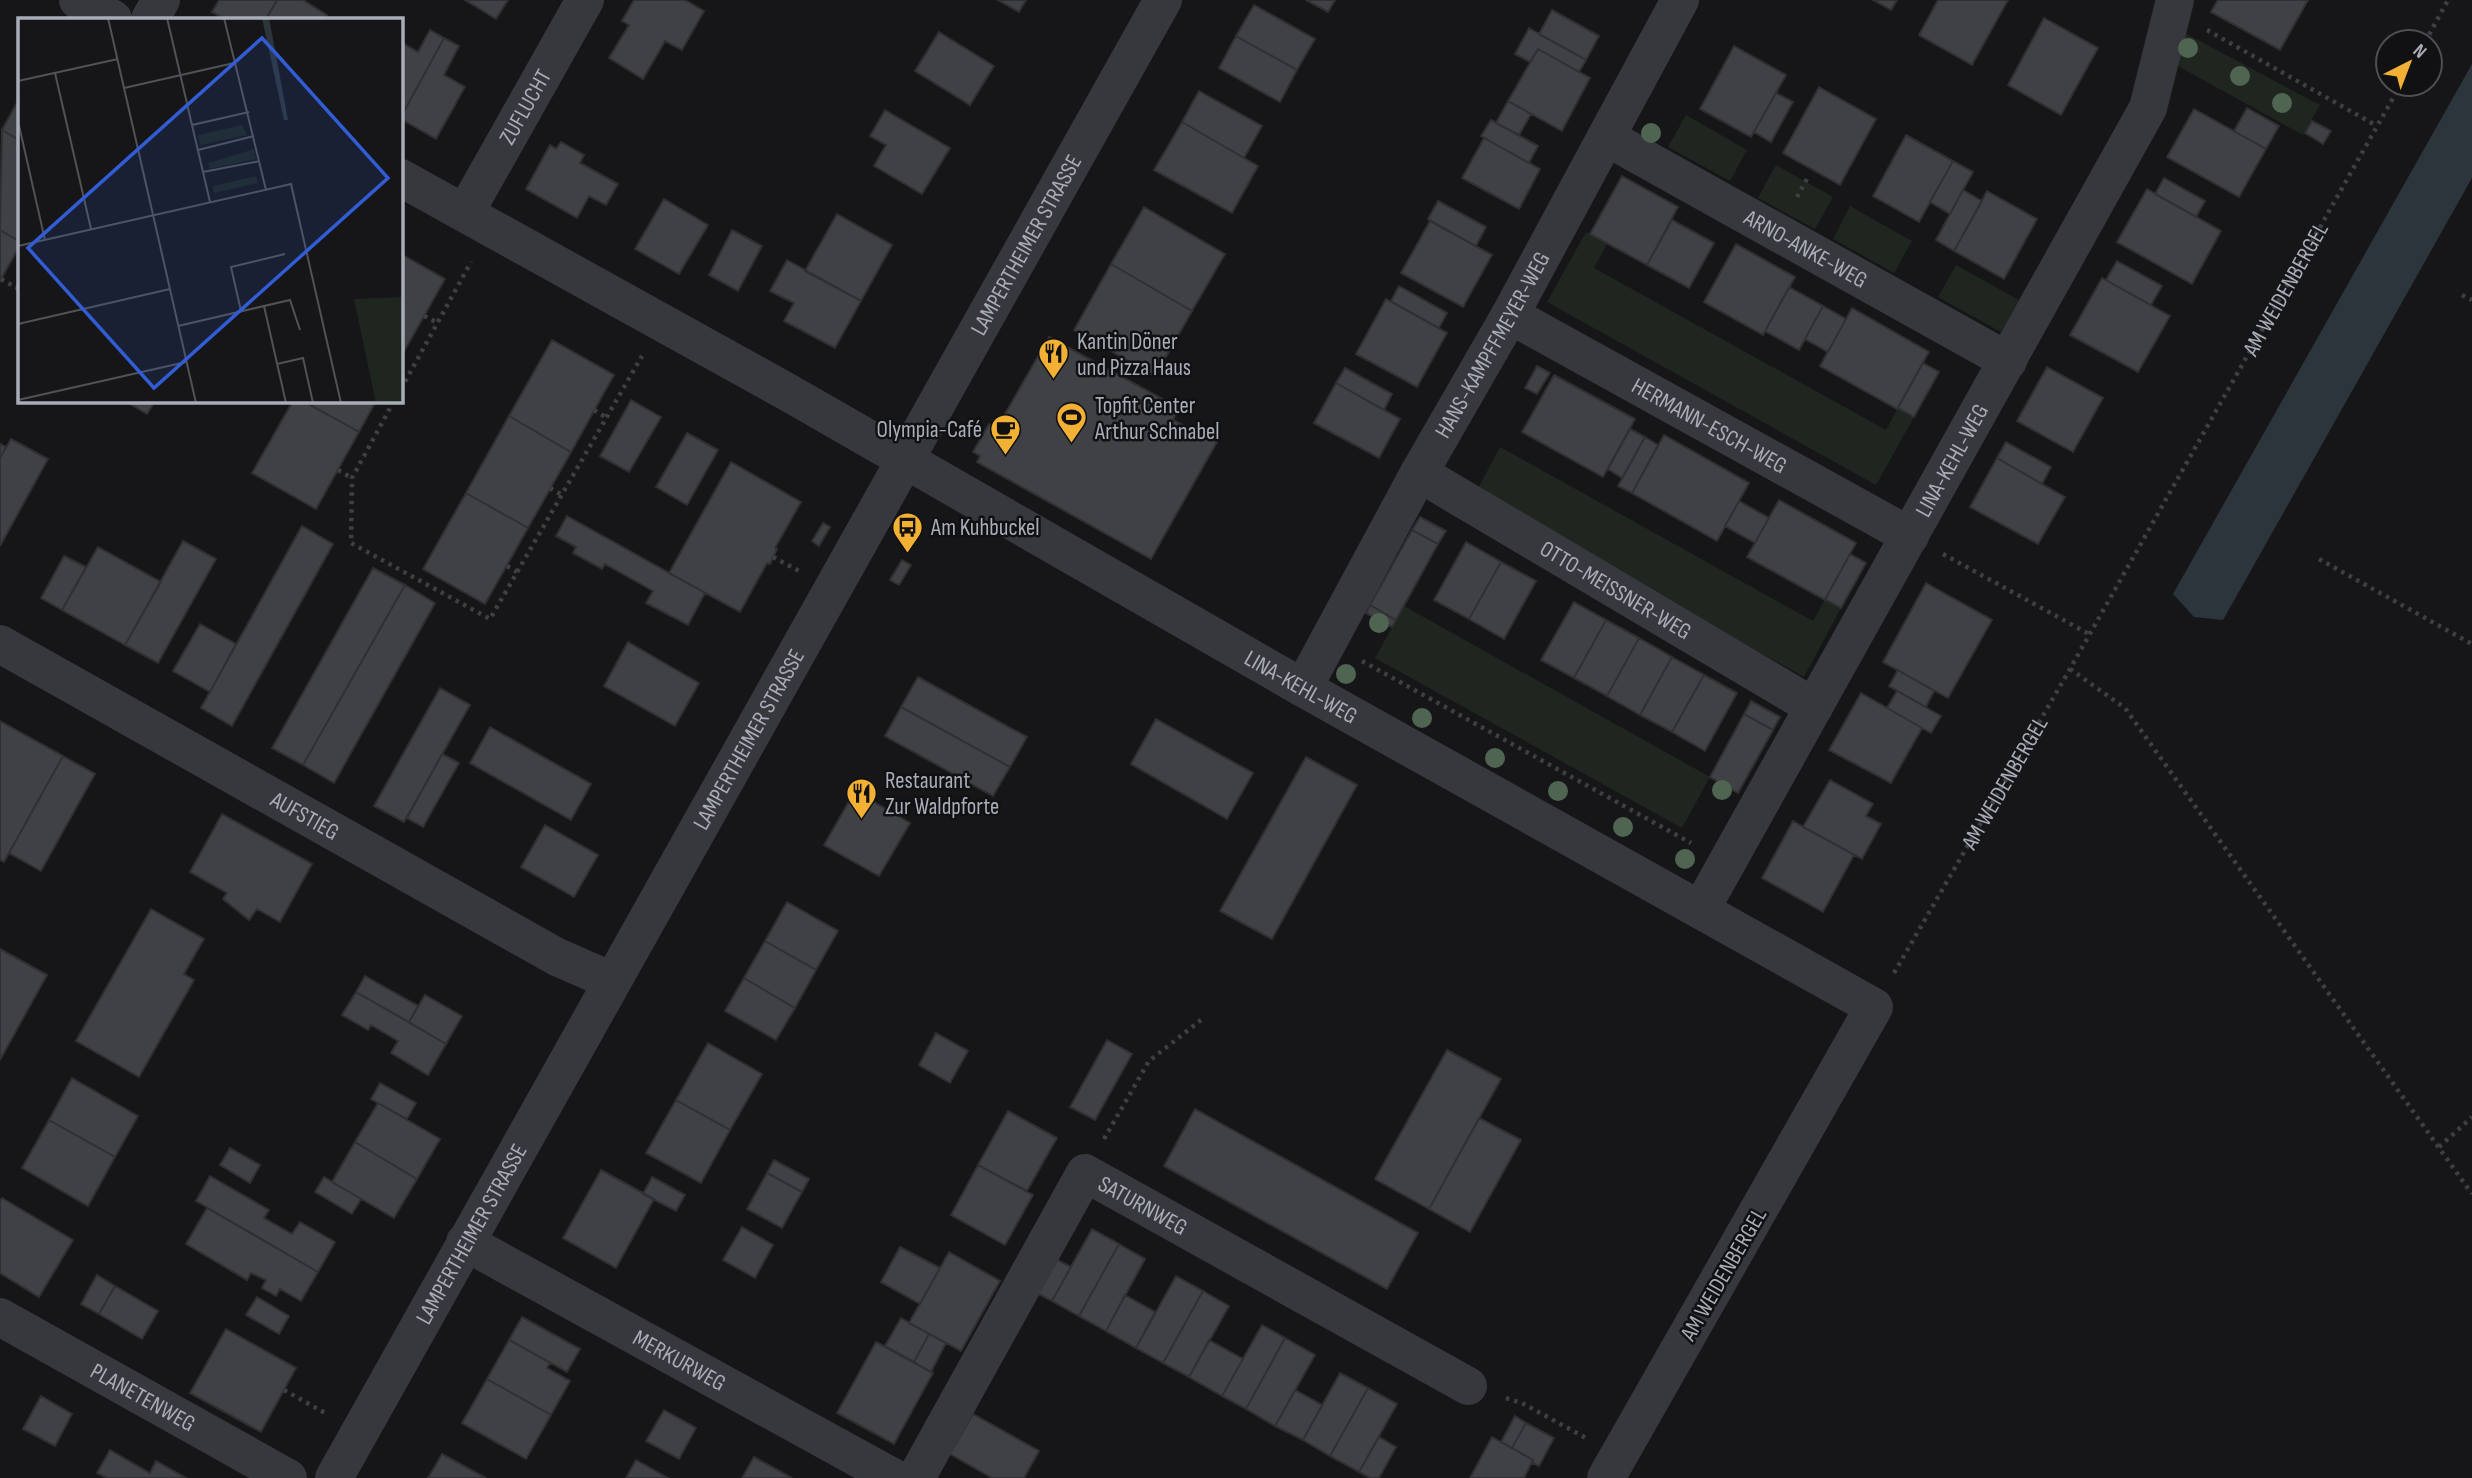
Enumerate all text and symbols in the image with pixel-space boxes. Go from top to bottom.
inset map [18,18,402,402]
north arrow [2374,28,2444,98]
text: N [2408,40,2431,63]
street label: ZUFLUCHT [493,65,558,150]
street label: LAMPERTHEIMER STRASSE [965,150,1088,340]
street label: ARNO-ANKE-WEG [1738,203,1872,295]
street label: AM WEIDENBERGEL [2237,217,2335,362]
street label: HANS-KAMPFFMEYER-WEG [1429,247,1556,443]
place label: Kantin Döner und Pizza Haus [1077,328,1191,382]
restaurant icon: Kantin Döner und Pizza Haus [1037,337,1071,381]
street label: HERMANN-ESCH-WEG [1627,372,1792,480]
place label: Topfit Center Arthur Schnabel [1094,392,1220,446]
street label: LINA-KEHL-WEG [1910,399,1995,522]
sports icon: Topfit Center Arthur Schnabel [1055,401,1089,445]
cafe icon: Olympia-Café [988,412,1022,456]
place label: Olympia-Café [877,416,982,444]
bus stop icon: Am Kuhbuckel [891,510,925,554]
place label: Am Kuhbuckel [930,514,1040,542]
street label: OTTO-MEISSNER-WEG [1535,535,1696,646]
street label: LINA-KEHL-WEG [1239,644,1362,731]
street label: LAMPERTHEIMER STRASSE [687,645,811,835]
street label: AM WEIDENBERGEL [1955,711,2055,855]
place label: Restaurant Zur Waldpforte [885,767,999,821]
restaurant icon: Restaurant Zur Waldpforte [845,776,879,820]
street label: AUFSTIEG [265,785,344,847]
street label: LAMPERTHEIMER STRASSE [410,1139,534,1329]
street label: SATURNWEG [1093,1170,1192,1242]
street label: AM WEIDENBERGEL [1674,1203,1773,1347]
street label: MERKURWEG [628,1324,731,1398]
street label: PLANETENWEG [85,1357,200,1438]

